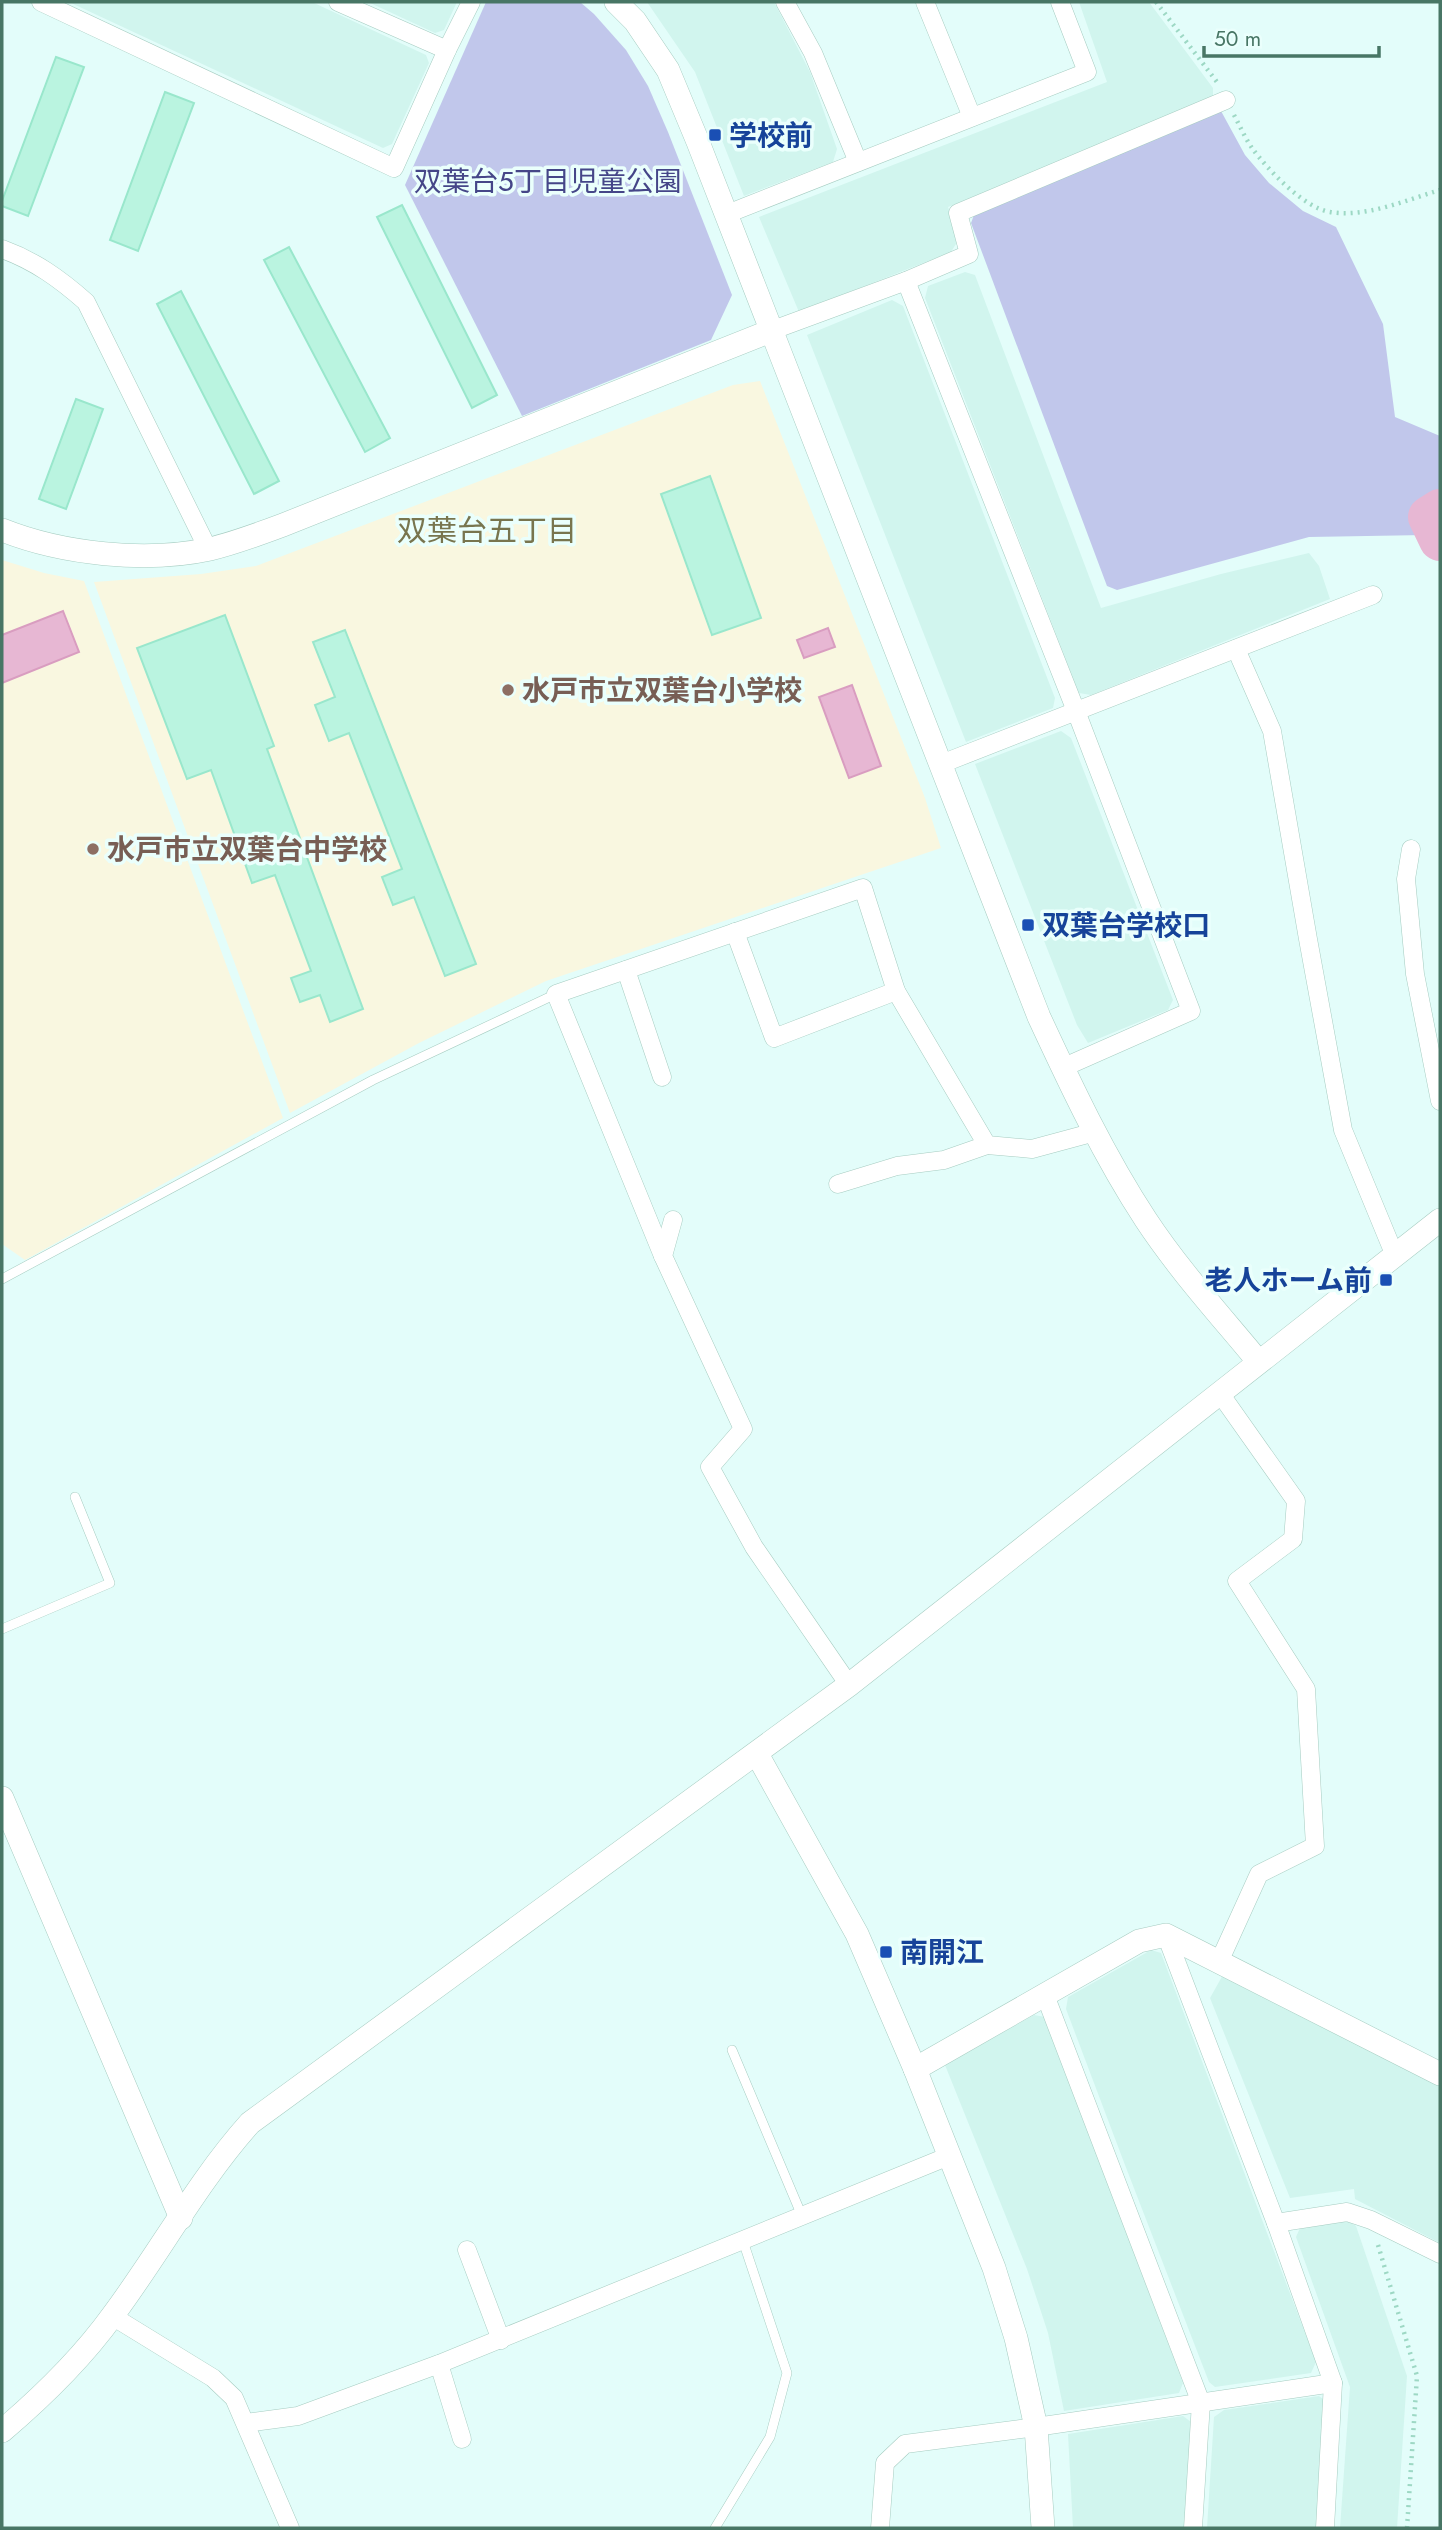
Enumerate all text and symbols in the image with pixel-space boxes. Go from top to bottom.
scale bar [1204,14,1379,58]
text: 50 m [1214,24,1261,54]
place label: 学校前 [729,115,813,156]
marker: 学校前 [707,127,723,143]
park label: 双葉台5丁目児童公園 [414,161,682,202]
district label: 双葉台五丁目 [397,509,577,552]
place label: 水戸市立双葉台小学校 [522,670,802,711]
marker: 水戸市立双葉台小学校 [500,682,516,698]
place label: 水戸市立双葉台中学校 [107,829,387,870]
marker: 水戸市立双葉台中学校 [85,841,101,857]
place label: 双葉台学校口 [1042,905,1210,946]
marker: 双葉台学校口 [1020,917,1036,933]
place label: 老人ホーム前 [1205,1260,1372,1301]
marker: 老人ホーム前 [1378,1272,1394,1288]
place label: 南開江 [900,1932,984,1973]
marker: 南開江 [878,1944,894,1960]

